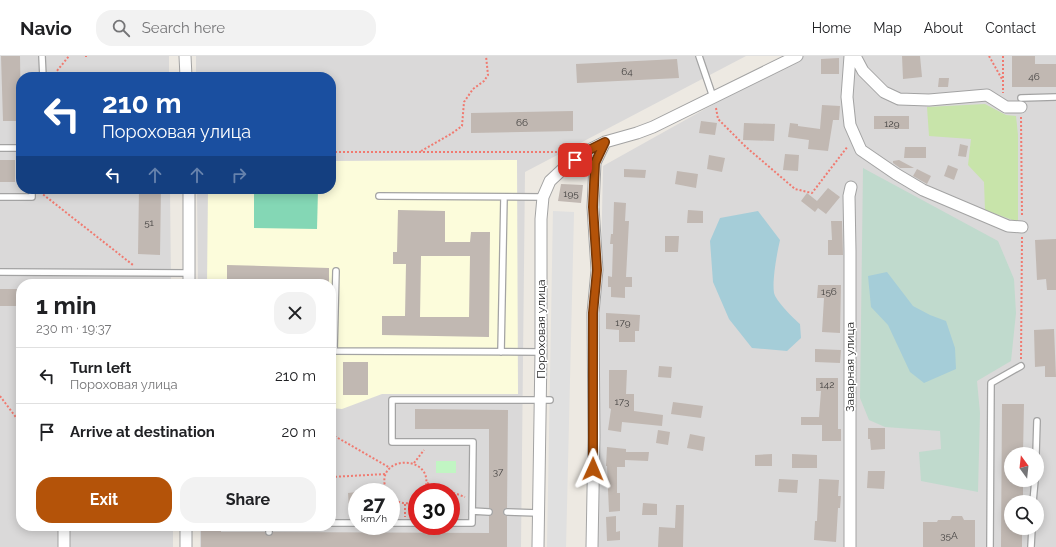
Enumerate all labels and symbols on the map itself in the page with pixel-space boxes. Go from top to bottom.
house number: 64 [621,66,633,77]
house number: 46 [1028,71,1040,82]
house number: 66 [516,117,528,128]
house number: 129 [884,118,900,129]
pin [558,143,592,177]
house number: 195 [563,188,579,199]
house number: 51 [144,217,155,228]
street label: Пороховая улица [534,279,548,379]
house number: 156 [821,286,837,297]
house number: 179 [615,317,631,328]
street label: Заварная улица [843,322,857,412]
house number: 142 [820,379,834,390]
house number: 173 [615,396,629,407]
north arrow [1004,447,1044,487]
position arrow [572,448,614,490]
house number: 37 [493,466,504,477]
speed limit sign: 30 [408,483,460,535]
house number: 35А [940,530,958,541]

